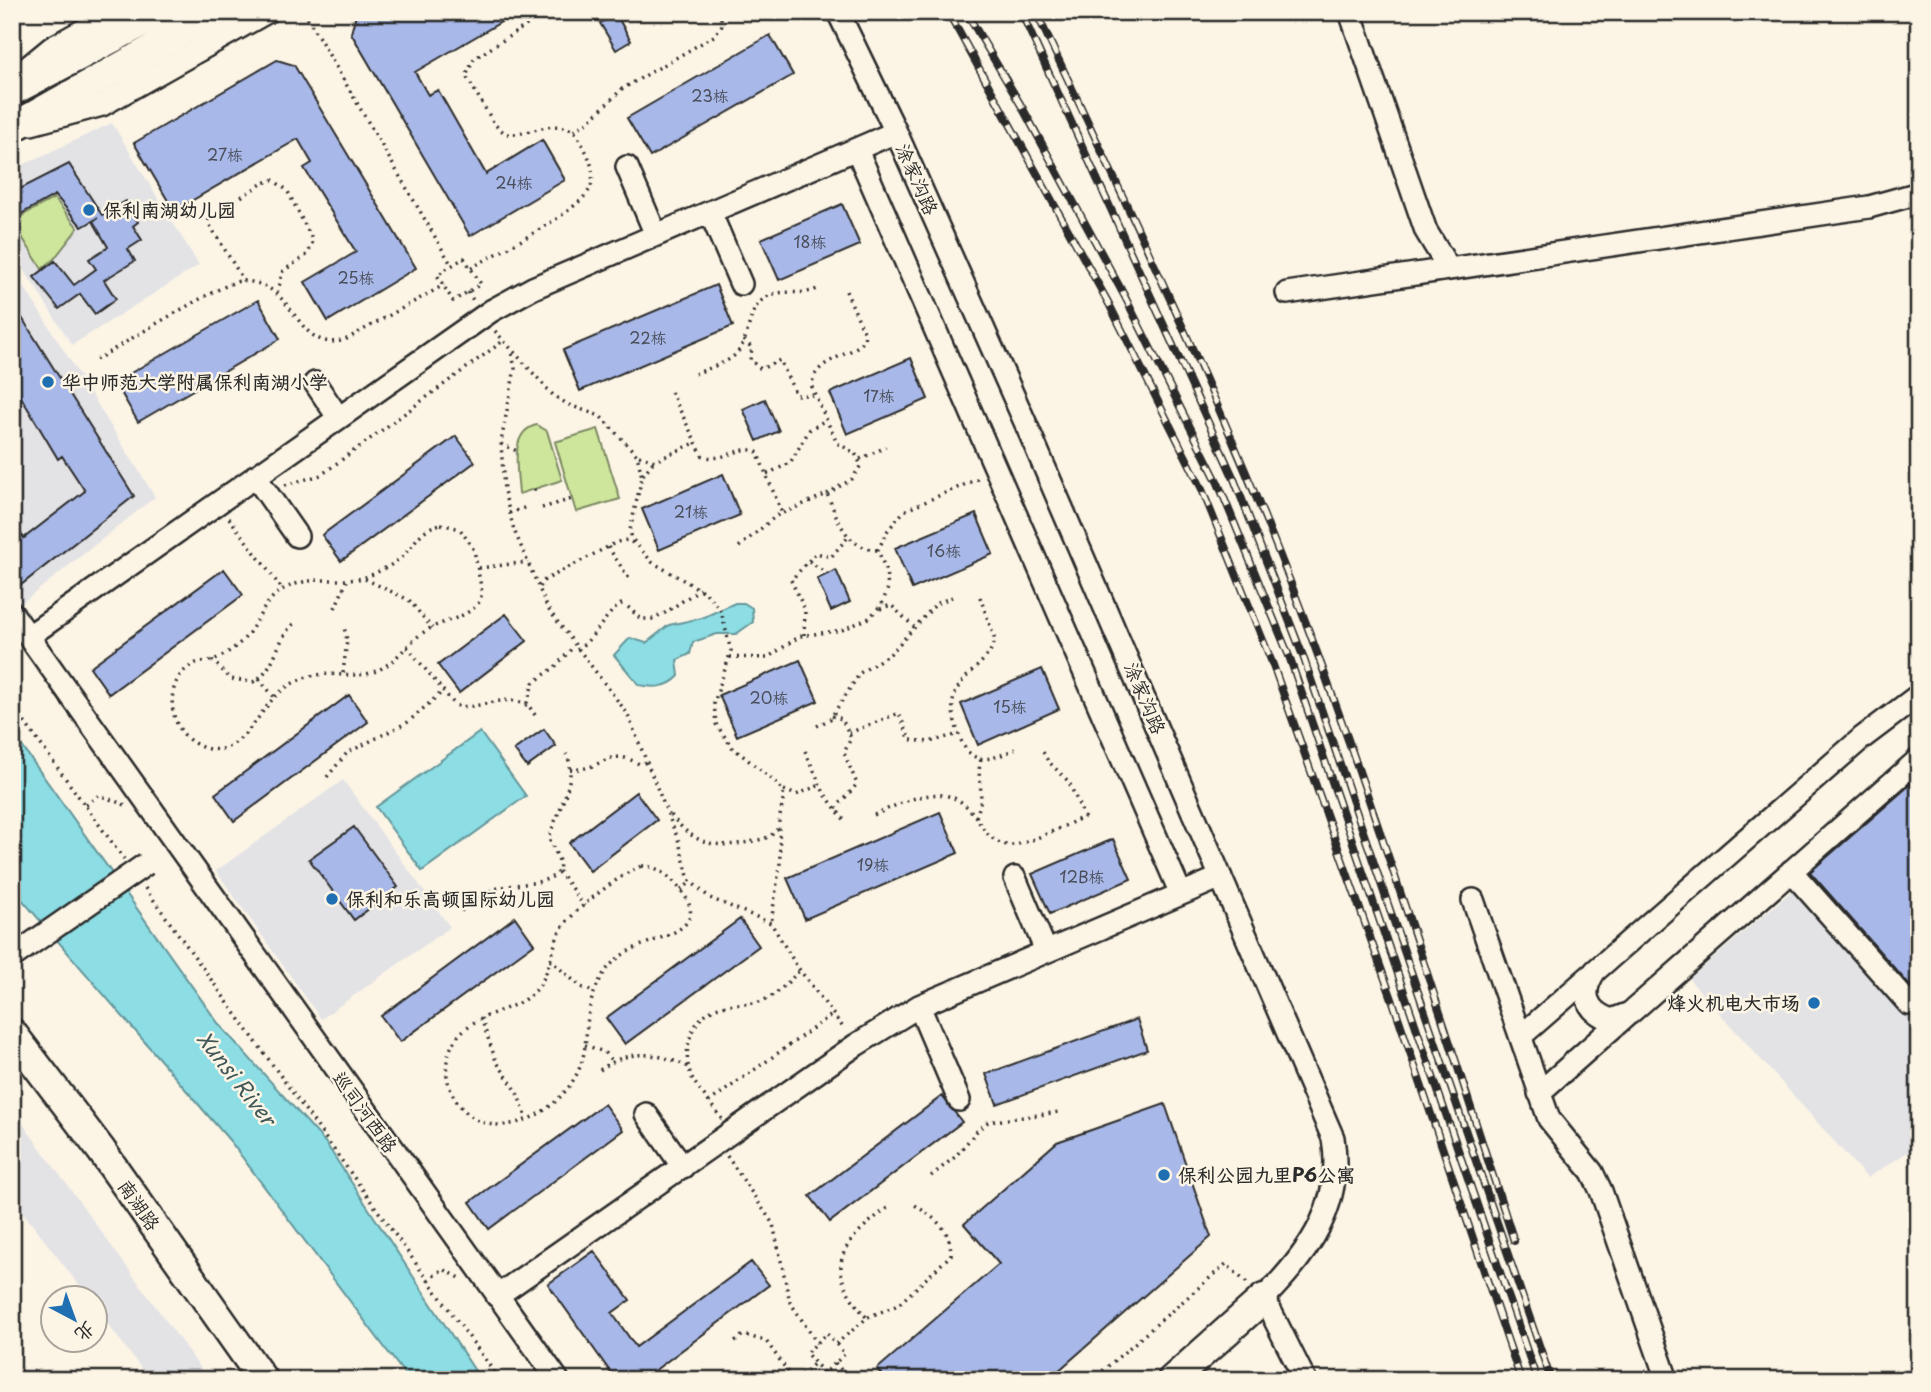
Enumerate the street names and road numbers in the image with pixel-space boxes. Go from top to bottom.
street label: 涂家沟路 [890,138,946,219]
street label: 涂家沟路 [1118,657,1174,738]
street label: 巡司河西路 [327,1065,405,1158]
street label: 南湖路 [112,1173,168,1236]

